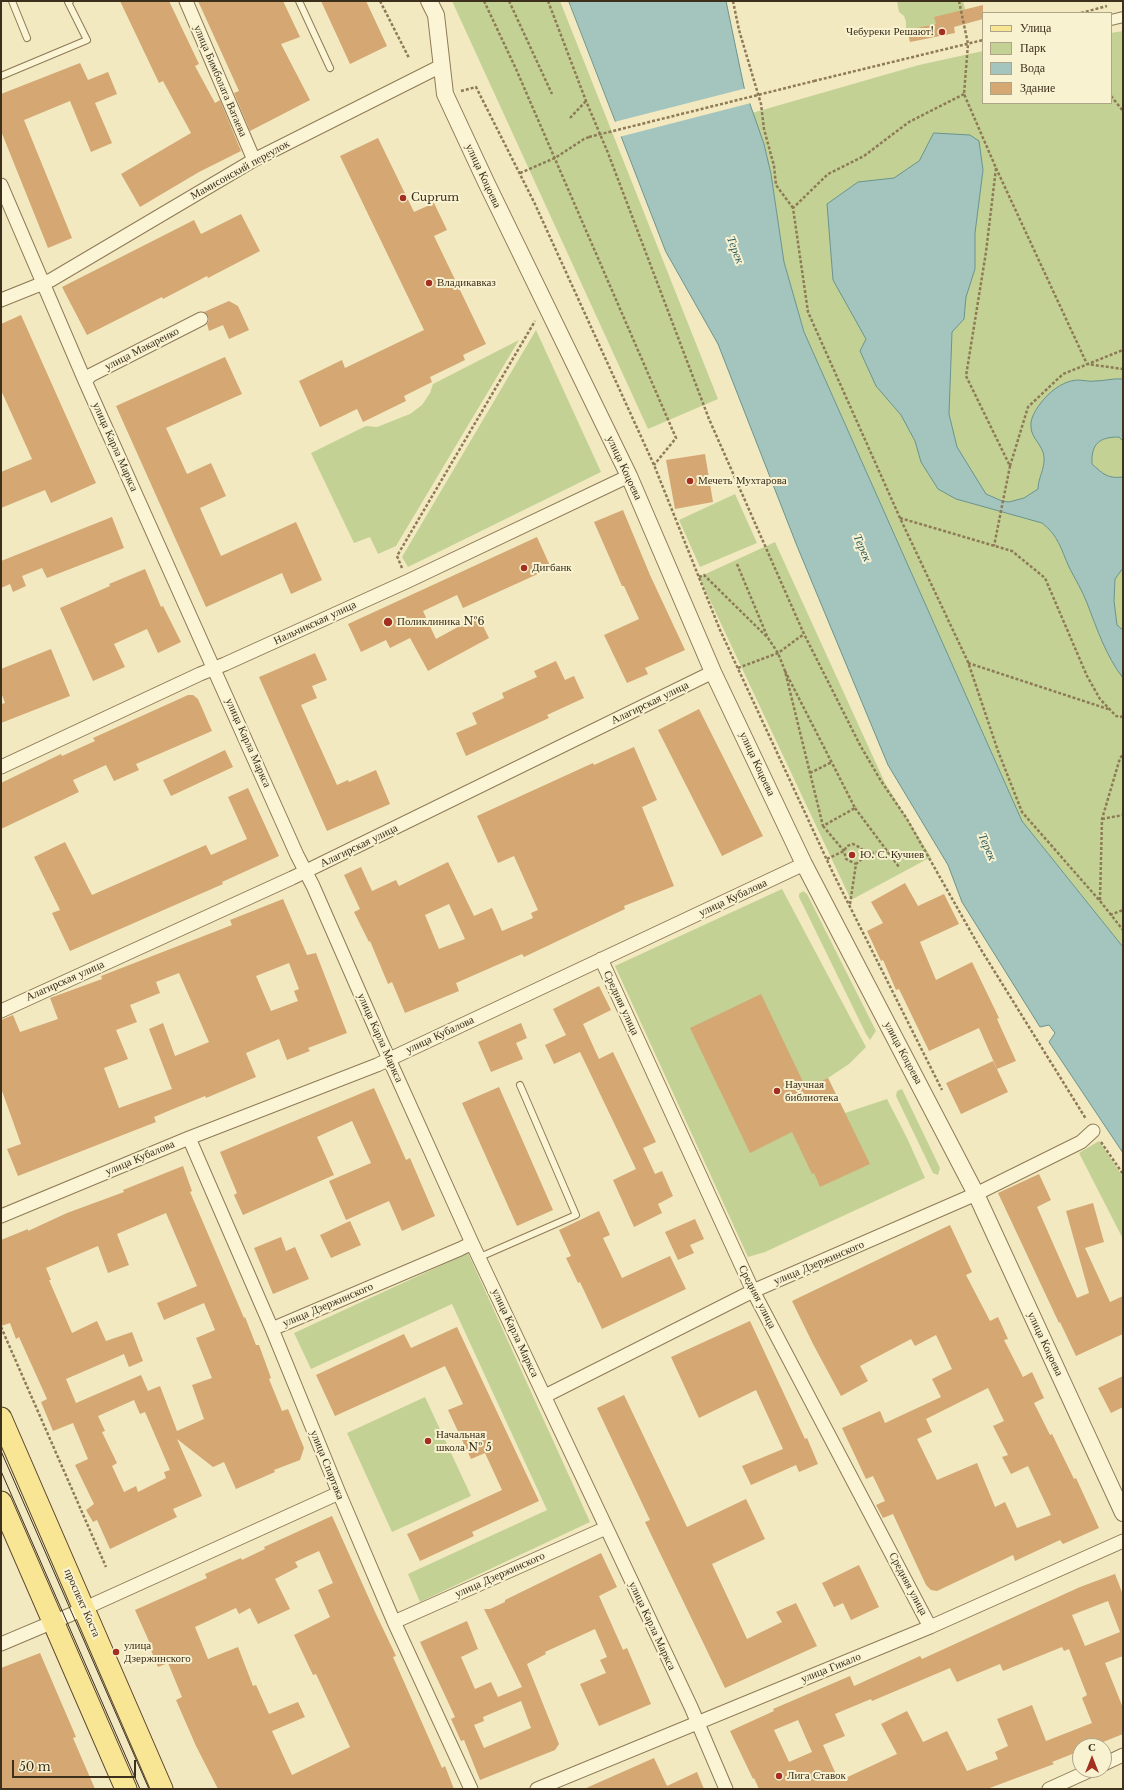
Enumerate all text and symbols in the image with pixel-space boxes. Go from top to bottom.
legend [982,12,1112,104]
text: Улица [1020,20,1051,35]
street label: улица Бимболата Ватаева [190,23,250,139]
place label: Чебуреки Решают! [846,25,934,39]
marker: Чебуреки Решают! [937,27,947,37]
text: Парк [1020,40,1046,55]
text: Вода [1020,60,1045,75]
text: Здание [1020,80,1055,95]
street label: Мамисонский переулок [188,137,292,203]
street label: улица Коцоева [462,142,504,210]
place label: Cuprum [411,191,459,205]
marker: Cuprum [398,193,408,203]
water label: Терек [723,234,747,266]
place label: Владикавказ [437,276,496,290]
marker: Владикавказ [424,278,434,288]
street label: улица Макаренко [103,325,181,373]
street label: улица Карла Маркса [89,400,141,494]
street label: улица Коцоева [603,434,645,502]
place label: Мечеть Мухтарова [698,474,787,488]
marker: Мечеть Мухтарова [685,476,695,486]
water label: Терек [850,532,874,564]
place label: Дигбанк [532,561,572,575]
marker: Дигбанк [519,563,529,573]
street label: Нальчикская улица [272,598,358,648]
place label: Поликлиника №6 [397,615,485,629]
marker: Поликлиника №6 [382,616,394,628]
street label: Алагирская улица [609,679,691,727]
street label: улица Карла Маркса [222,696,274,790]
street label: улица Коцоева [736,730,778,798]
street label: Алагирская улица [318,822,400,870]
water label: Терек [975,831,999,863]
place label: Ю. С. Кучиев [860,848,924,862]
marker: Ю. С. Кучиев [847,850,857,860]
street label: улица Кубалова [697,876,769,920]
street label: Алагирская улица [24,958,106,1004]
street label: Средняя улица [600,969,642,1037]
street label: улица Карла Маркса [354,991,406,1085]
street label: улица Кубалова [404,1013,476,1057]
street label: улица Коцоева [881,1019,925,1087]
place label: Научная библиотека [785,1078,838,1104]
marker: Научная библиотека [772,1086,782,1096]
street label: улица Кубалова [104,1138,176,1178]
street label: улица Дзержинского [772,1238,866,1288]
street label: Средняя улица [735,1263,779,1331]
street label: улица Дзержинского [281,1280,375,1330]
street label: улица Карла Маркса [489,1287,541,1379]
street label: улица Коцоева [1024,1310,1066,1378]
street label: улица Спартака [307,1428,347,1502]
place label: Начальная школа № 5 [436,1428,492,1454]
marker: Начальная школа № 5 [423,1436,433,1446]
street label: улица Дзержинского [453,1549,547,1601]
street label: Средняя улица [886,1550,930,1618]
street label: проспект Коста [61,1567,103,1639]
street label: улица Карла Маркса [626,1580,678,1672]
place label: улица Дзержинского [124,1639,191,1665]
marker: улица Дзержинского [111,1647,121,1657]
street label: улица Гикало [799,1650,863,1686]
north arrow [1072,1738,1112,1778]
text: С [1088,1740,1096,1754]
scale bar [14,1752,138,1778]
text: 50 m [19,1759,51,1774]
place label: Лига Ставок [787,1769,846,1783]
marker: Лига Ставок [774,1771,784,1781]

